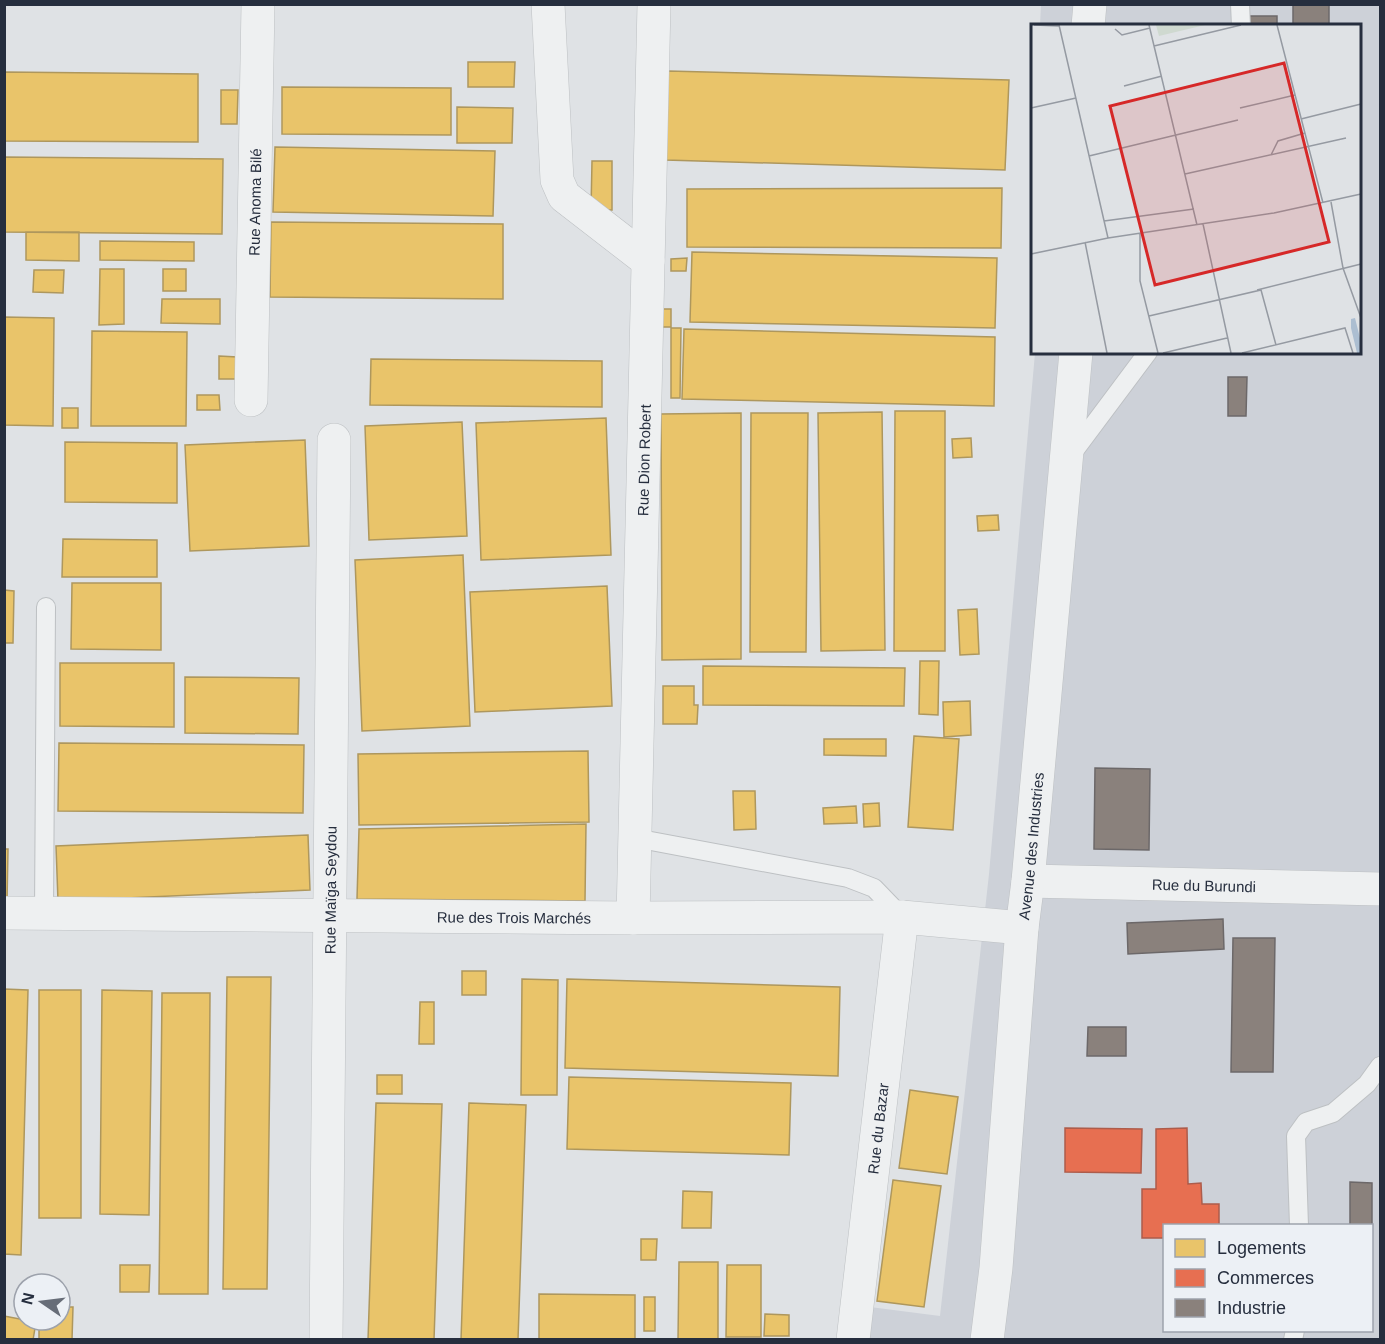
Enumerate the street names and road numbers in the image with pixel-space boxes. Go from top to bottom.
street label: Rue Anoma Bilé [245,148,264,256]
street label: Rue Dion Robert [634,403,653,516]
street label: Avenue des Industries [1015,772,1046,921]
street label: Rue Maïga Seydou [321,826,339,954]
street label: Rue du Burundi [1152,875,1256,895]
street label: Rue des Trois Marchés [437,908,591,926]
street label: Rue du Bazar [864,1082,891,1175]

